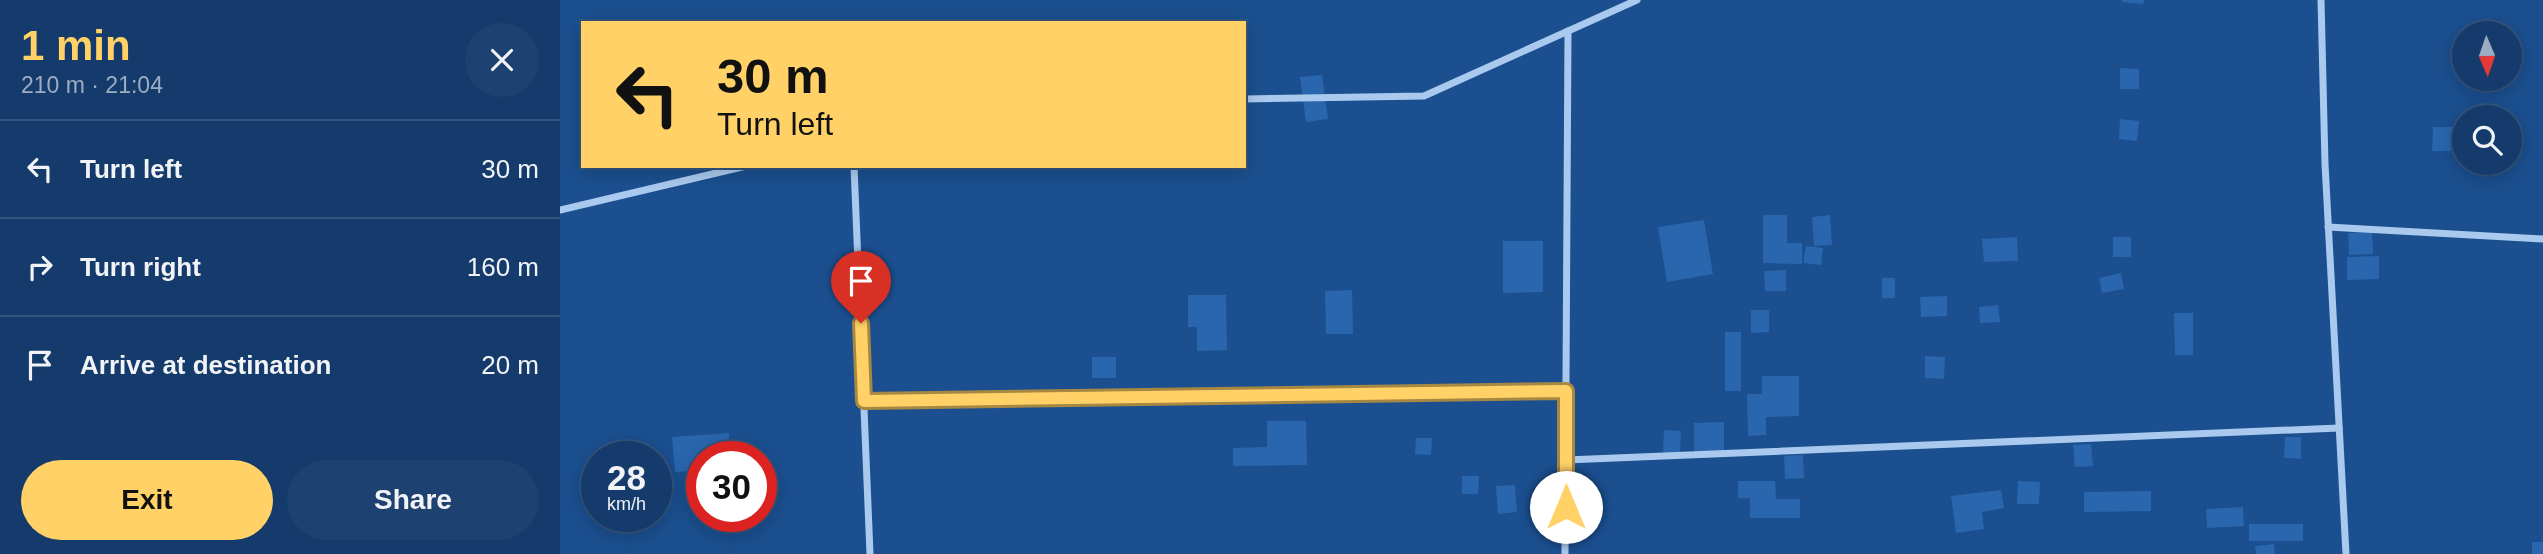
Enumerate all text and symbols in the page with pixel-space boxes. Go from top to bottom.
north arrow [2452,21,2522,91]
map controls [2452,21,2522,175]
text: 1 min [21,22,131,69]
button: close [465,23,539,97]
icon: left [602,49,693,140]
text: 30 m [717,49,829,103]
text: 210 m · 21:04 [21,72,163,98]
button: search [2452,105,2522,175]
text: Turn left [717,106,833,142]
icon: left [21,150,59,188]
text: Turn left [80,154,182,184]
text: 30 m [481,154,539,184]
icon: right [21,248,59,286]
pin [831,251,891,323]
text: Turn right [80,252,201,282]
text: 160 m [467,252,539,282]
icon: arrive [842,262,880,300]
icon: arrive [21,346,59,384]
text: Arrive at destination [80,350,331,380]
text: 20 m [481,350,539,380]
speed limit sign: 30 [686,441,777,532]
text: 28 [607,458,646,497]
button: Exit [21,460,273,540]
button: Share [287,460,539,540]
position arrow [1529,470,1603,544]
text: km/h [607,494,646,514]

